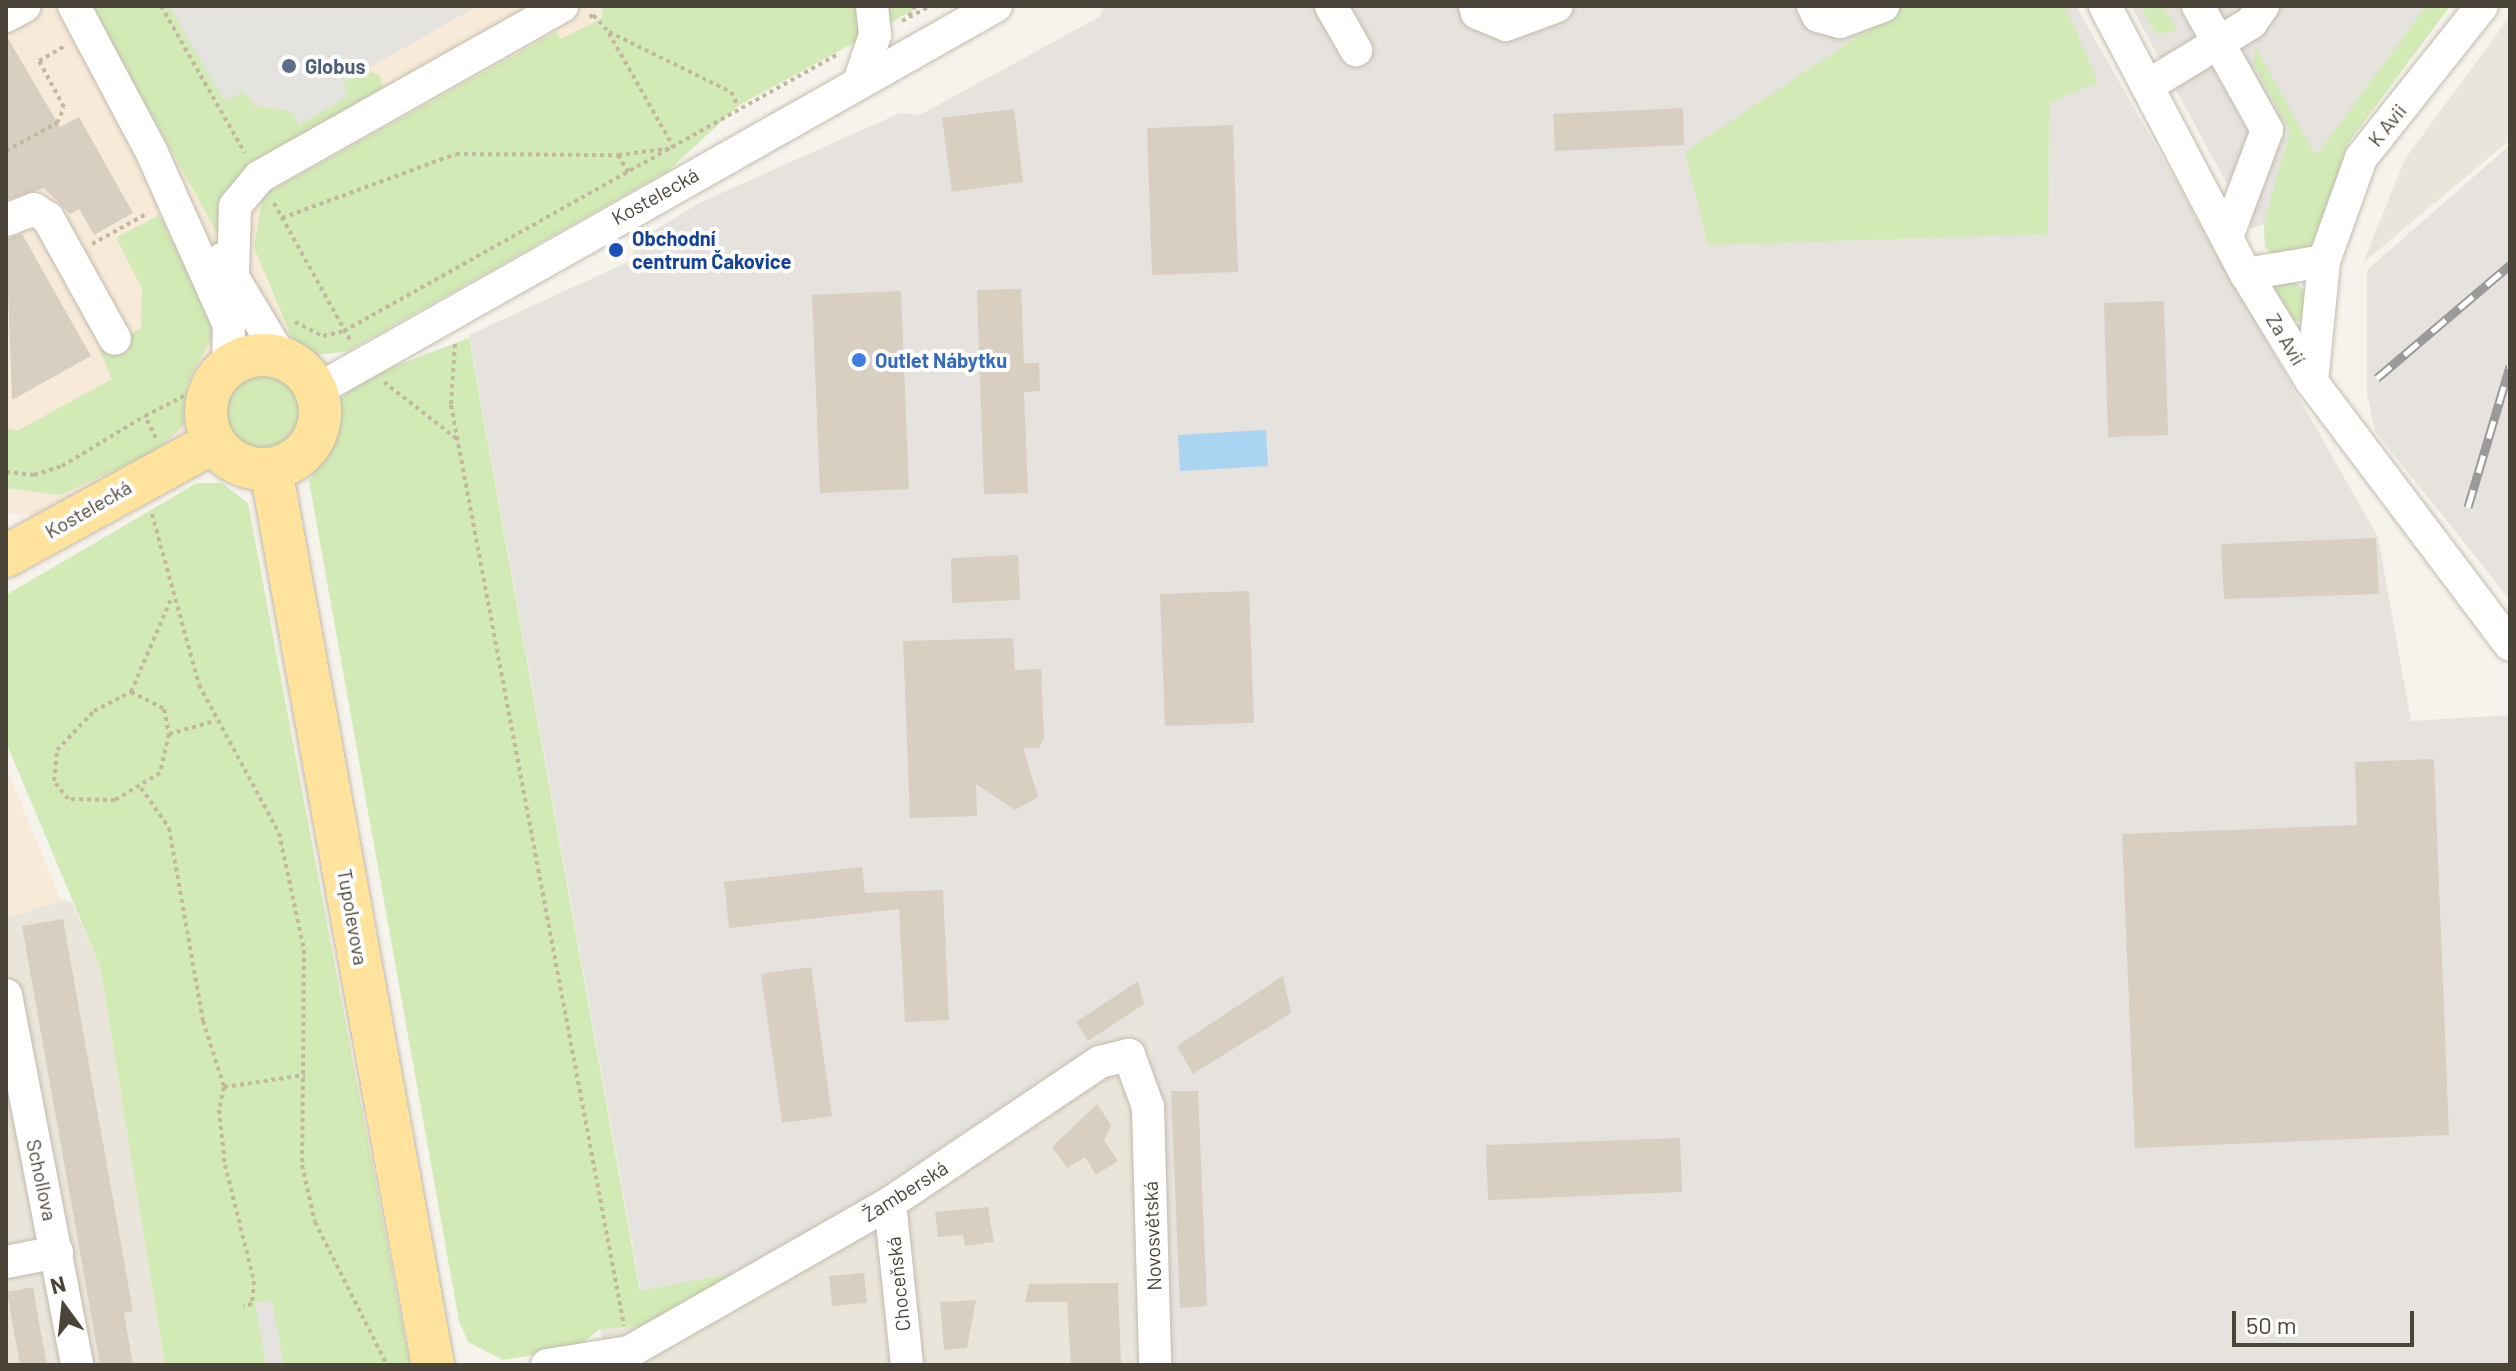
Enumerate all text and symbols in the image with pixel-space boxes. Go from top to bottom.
place label: Globus [305,54,366,78]
marker: Globus [280,57,298,75]
street label: K Avii [2363,99,2411,151]
street label: Kostelecká [607,162,703,230]
place label: Obchodní centrum Čakovice [632,226,791,273]
marker: Obchodní centrum Čakovice [607,241,625,259]
street label: Za Avií [2261,309,2311,369]
place label: Outlet Nábytku [875,348,1007,372]
marker: Outlet Nábytku [850,351,868,369]
street label: Kostelecká [41,475,135,543]
street label: Tupolevova [333,867,373,967]
street label: Schollova [22,1137,62,1223]
street label: Žamberská [858,1155,952,1227]
street label: Novosvětská [1138,1181,1166,1291]
street label: Choceňská [881,1235,915,1333]
north arrow [24,1267,104,1347]
text: N [47,1269,68,1298]
scale bar [2236,1295,2418,1345]
text: 50 m [2246,1310,2297,1339]

